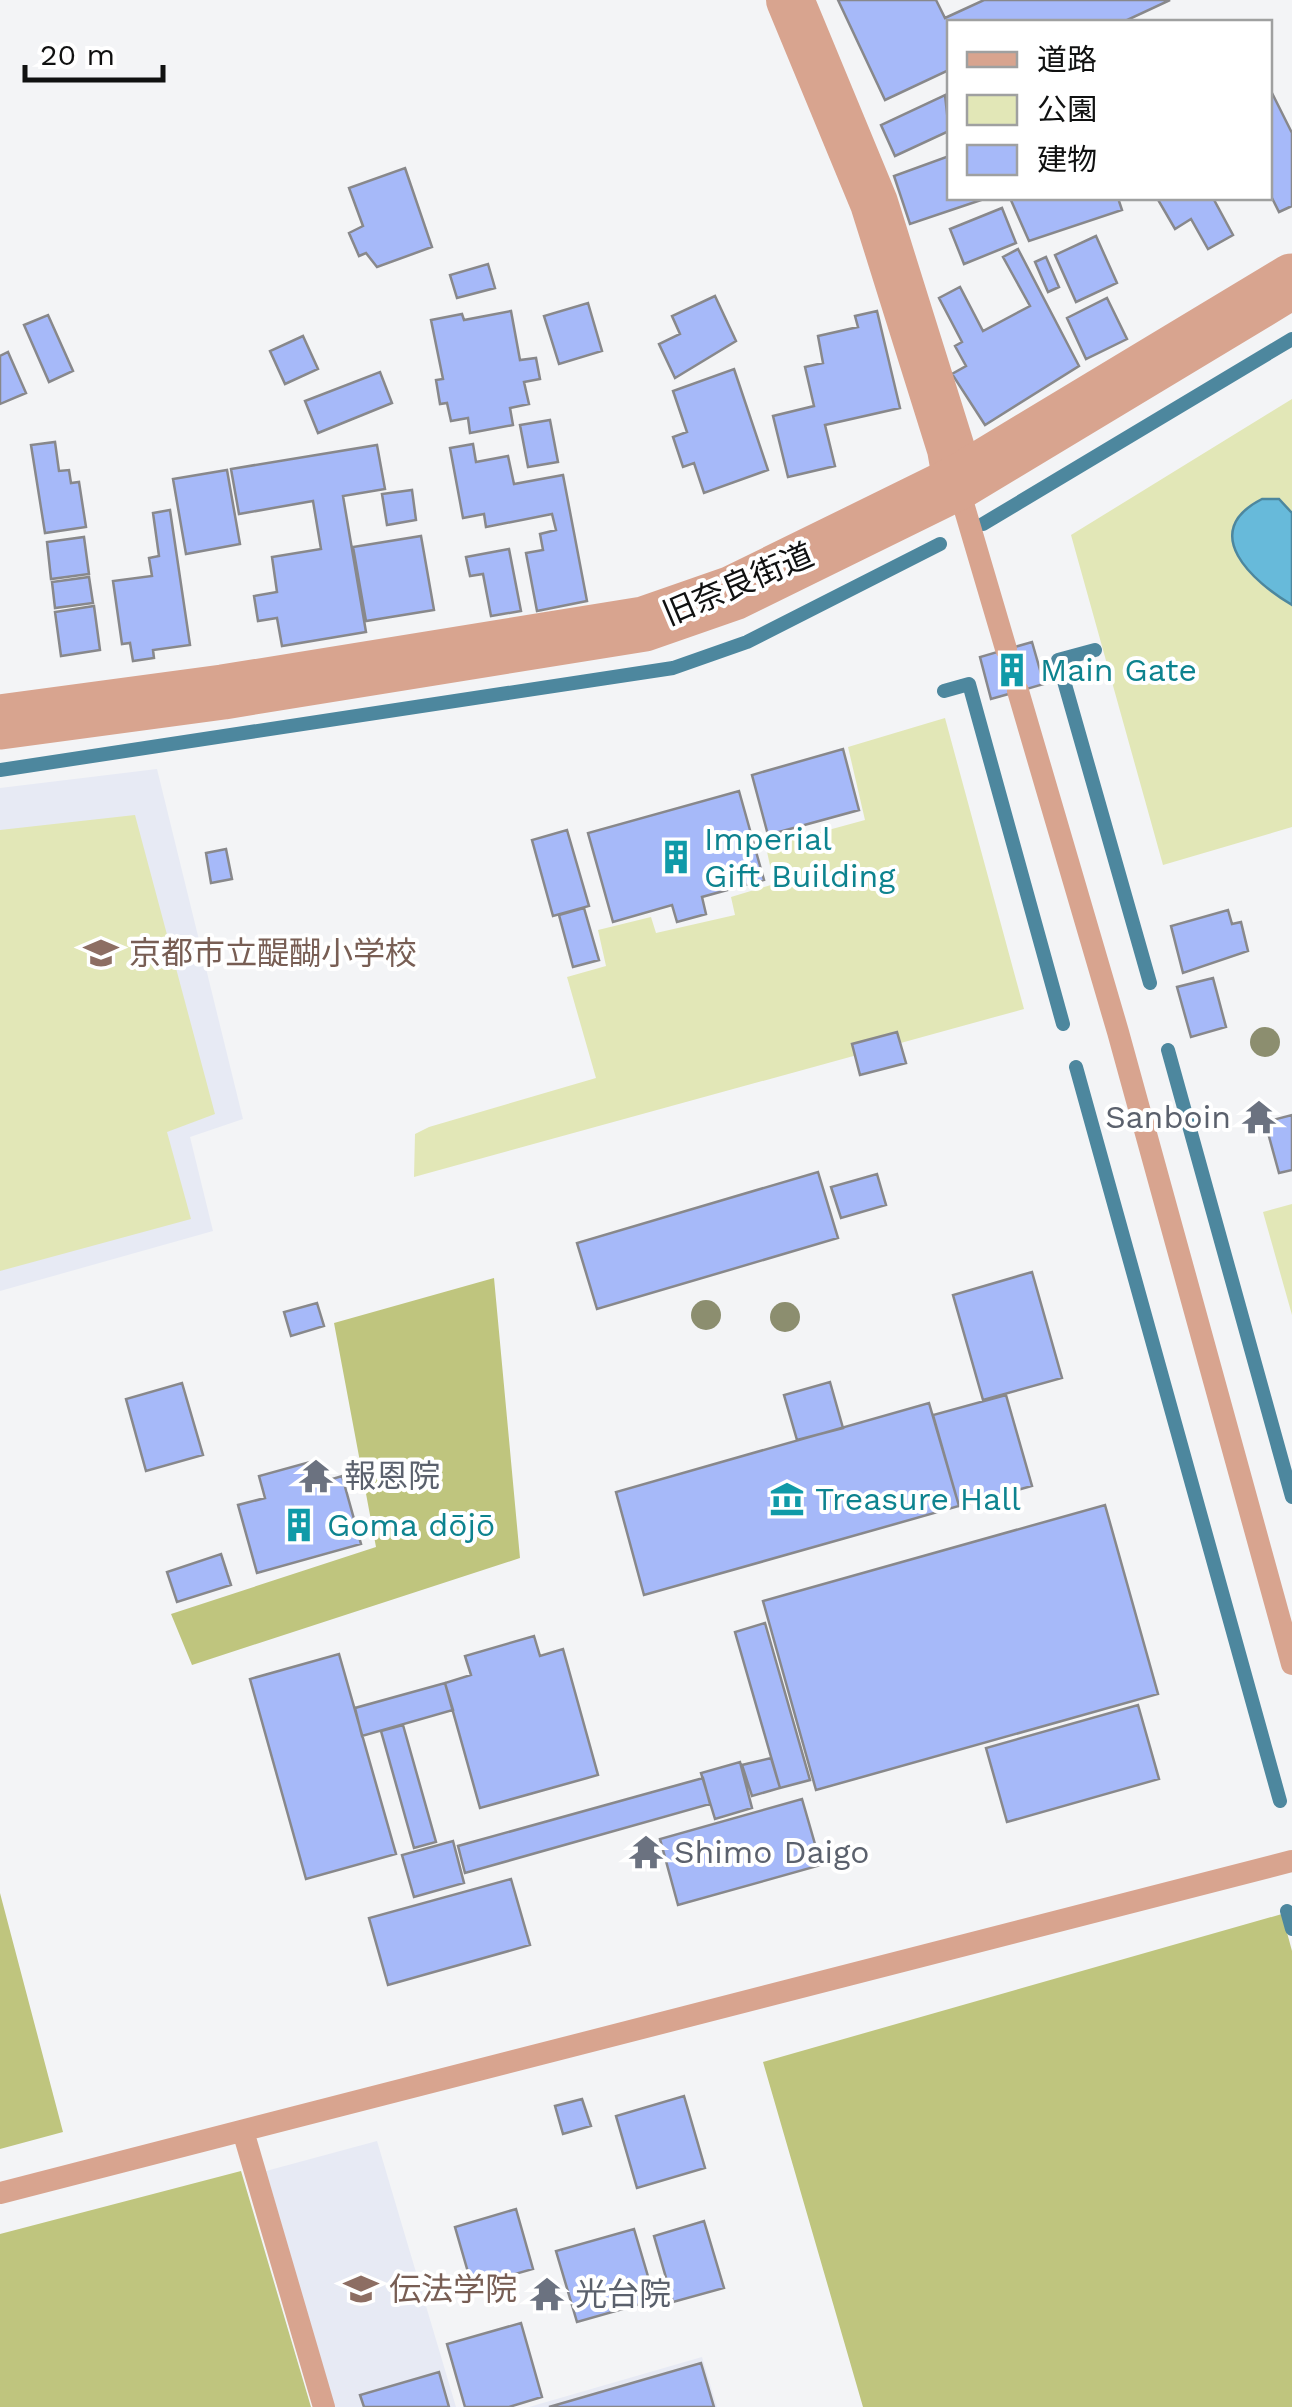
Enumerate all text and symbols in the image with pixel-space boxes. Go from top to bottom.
scale bar [25,20,162,82]
legend [947,20,1272,200]
text: 20 m [40,37,115,72]
text: 道路 [1037,42,1097,77]
text: 公園 [1037,92,1097,127]
text: 建物 [1037,142,1097,177]
street label: 旧奈良街道 [657,535,819,633]
building icon: Main Gate [993,651,1031,689]
place label: Main Gate [1040,651,1197,689]
place label: Imperial Gift Building [704,820,896,895]
building icon: Imperial Gift Building [657,838,695,876]
school or university icon: 京都市立醍醐小学校 [82,934,120,972]
place label: 京都市立醍醐小学校 [129,934,417,972]
place label: Sanboin [1105,1098,1231,1136]
temple icon: Sanboin [1240,1098,1278,1136]
temple icon: 報恩院 [297,1457,335,1495]
place label: 報恩院 [344,1457,440,1495]
museum icon: Treasure Hall [768,1480,806,1518]
place label: Treasure Hall [815,1480,1021,1518]
building icon: Goma dōjō [280,1506,318,1544]
place label: Goma dōjō [327,1506,495,1544]
temple icon: Shimo Daigo [627,1833,665,1871]
place label: Shimo Daigo [674,1833,869,1871]
school or university icon: 伝法学院 [342,2270,380,2308]
place label: 伝法学院 [389,2270,517,2308]
temple icon: 光台院 [528,2275,566,2313]
place label: 光台院 [575,2275,671,2313]

